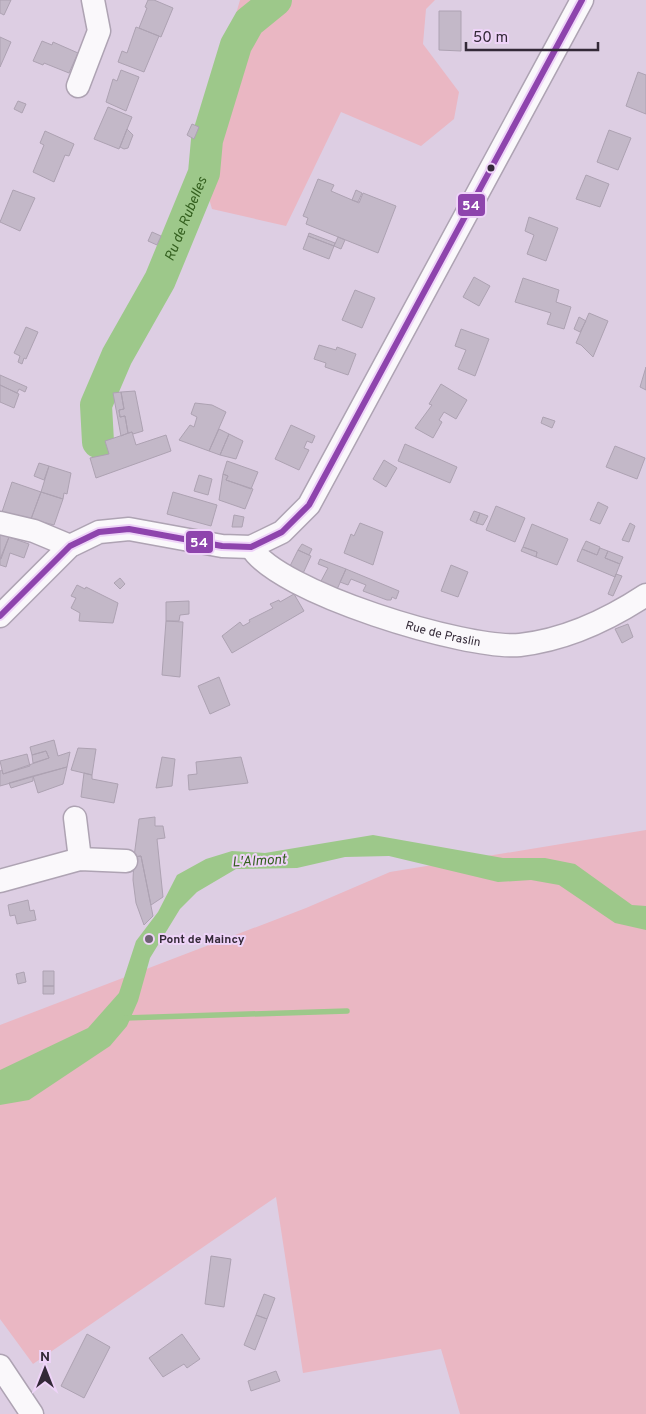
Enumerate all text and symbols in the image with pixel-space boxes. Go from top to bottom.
scale bar [466,20,598,52]
text: 50 m [473,29,508,48]
unlabelled marker [486,163,496,173]
water label: Ru de Rubelles [162,174,212,264]
line badge: 54 [457,193,486,217]
text: 54 [462,198,480,215]
line badge: 54 [185,530,214,554]
text: 54 [190,535,208,552]
street label: Rue de Praslin [403,618,482,651]
water label: L'Almont [232,852,288,871]
place label: Pont de Maincy [159,932,245,948]
marker: Pont de Maincy [143,933,155,945]
north arrow [20,1344,70,1394]
text: N [40,1349,50,1366]

